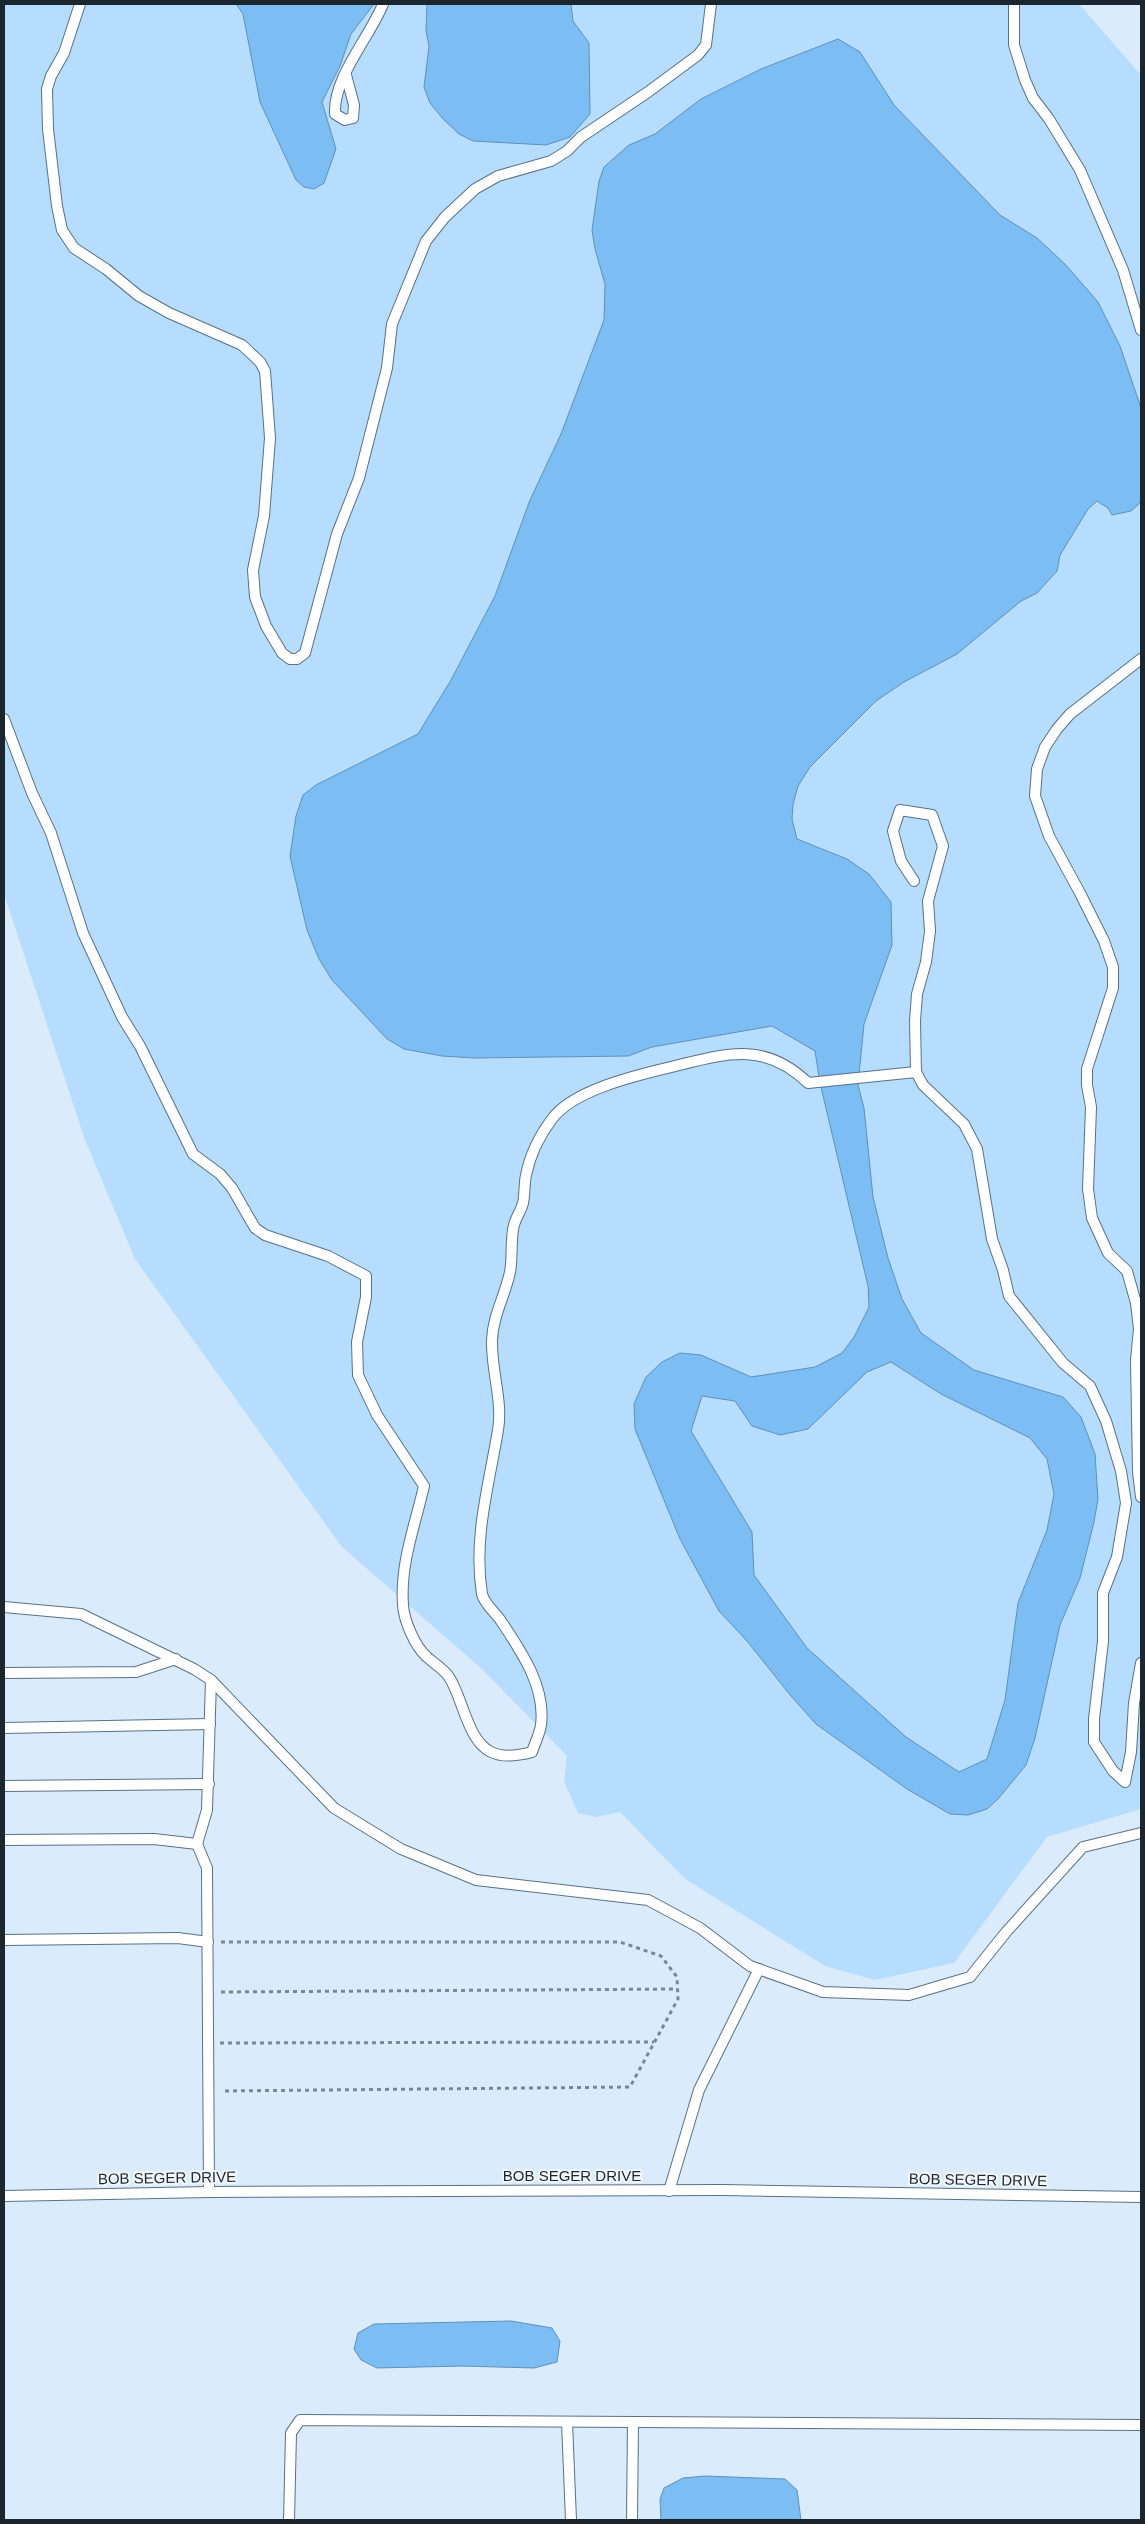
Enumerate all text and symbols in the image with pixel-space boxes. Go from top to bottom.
street label: BOB SEGER DRIVE [503,2167,641,2184]
street label: BOB SEGER DRIVE [98,2168,236,2187]
street label: BOB SEGER DRIVE [909,2170,1047,2189]

